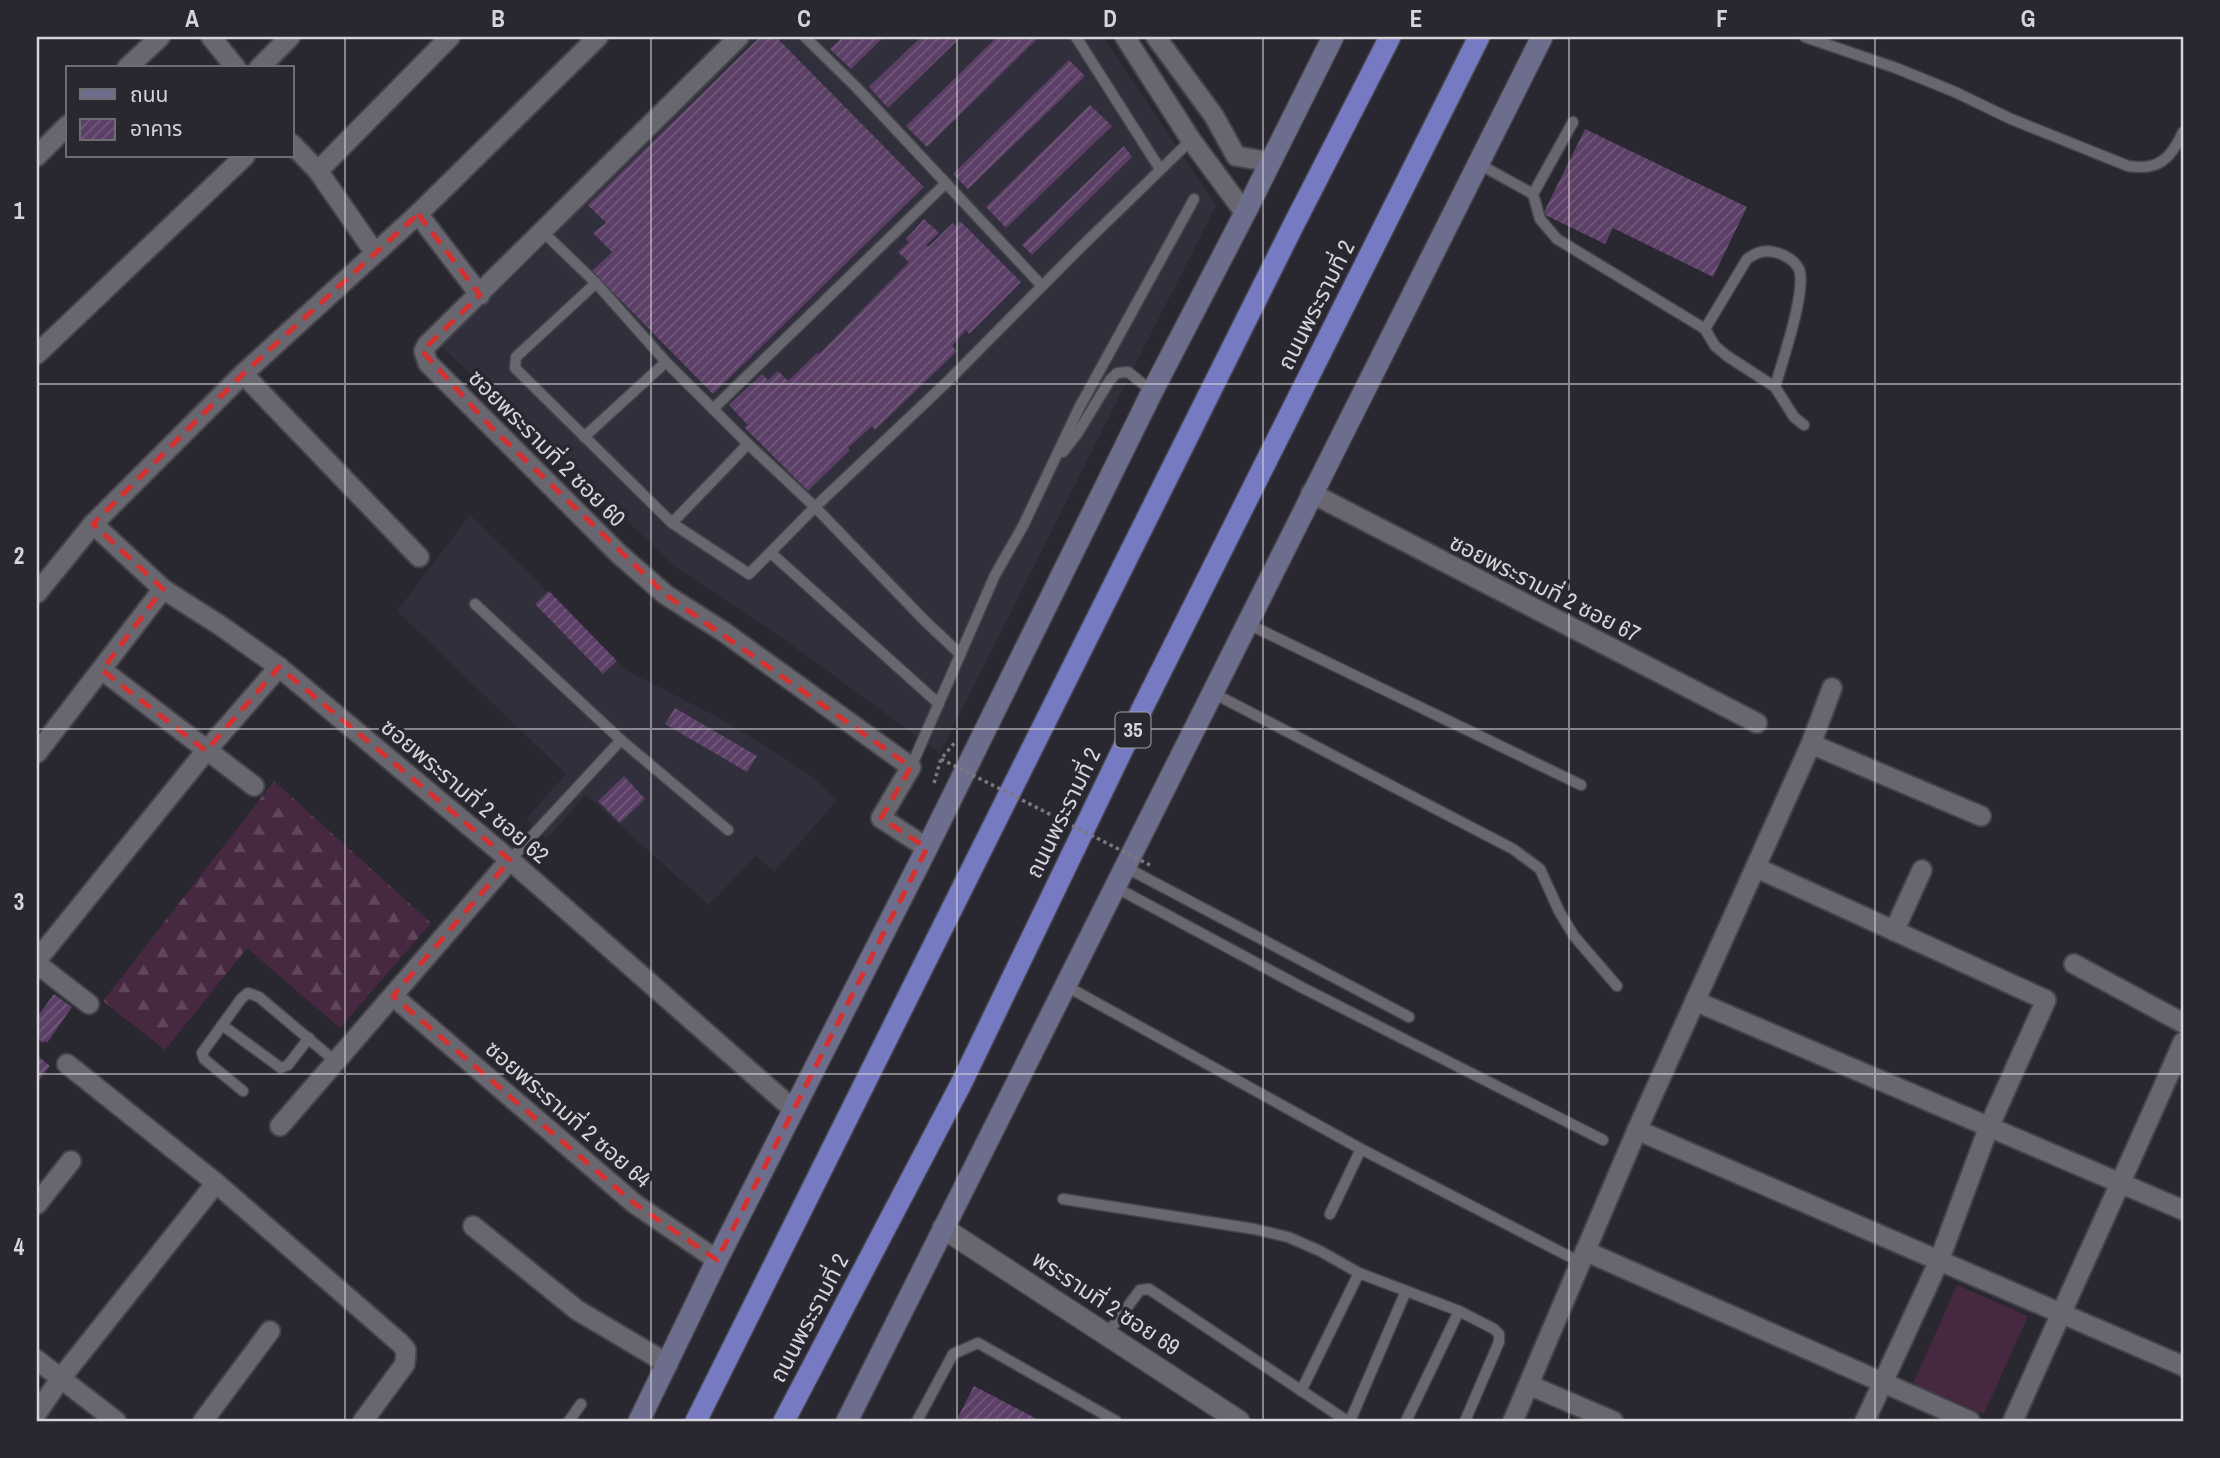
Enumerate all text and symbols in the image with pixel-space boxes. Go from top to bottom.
text: A [185,3,199,34]
text: B [491,3,505,34]
text: C [797,3,811,34]
text: D [1103,3,1117,34]
text: E [1410,3,1422,34]
text: F [1716,3,1728,34]
text: G [2021,3,2035,34]
legend [66,66,294,158]
text: ถนน [130,80,168,109]
text: อาคาร [130,114,182,143]
text: 1 [14,195,25,226]
street label: ถนนพระรามที่ 2 [1270,235,1361,375]
street label: ซอยพระรามที่ 2 ซอย 60 [462,362,633,533]
street label: ซอยพระรามที่ 2 ซอย 67 [1445,526,1646,649]
text: 2 [14,540,24,571]
street label: ซอยพระรามที่ 2 ซอย 62 [375,711,556,870]
road number: 35 [1116,712,1150,748]
street label: ถนนพระรามที่ 2 [1018,742,1107,883]
text: 3 [14,886,24,917]
street label: ซอยพระรามที่ 2 ซอย 64 [479,1033,658,1195]
text: 4 [14,1231,25,1262]
street label: พระรามที่ 2 ซอย 69 [1026,1243,1186,1362]
street label: ถนนพระรามที่ 2 [762,1248,855,1387]

